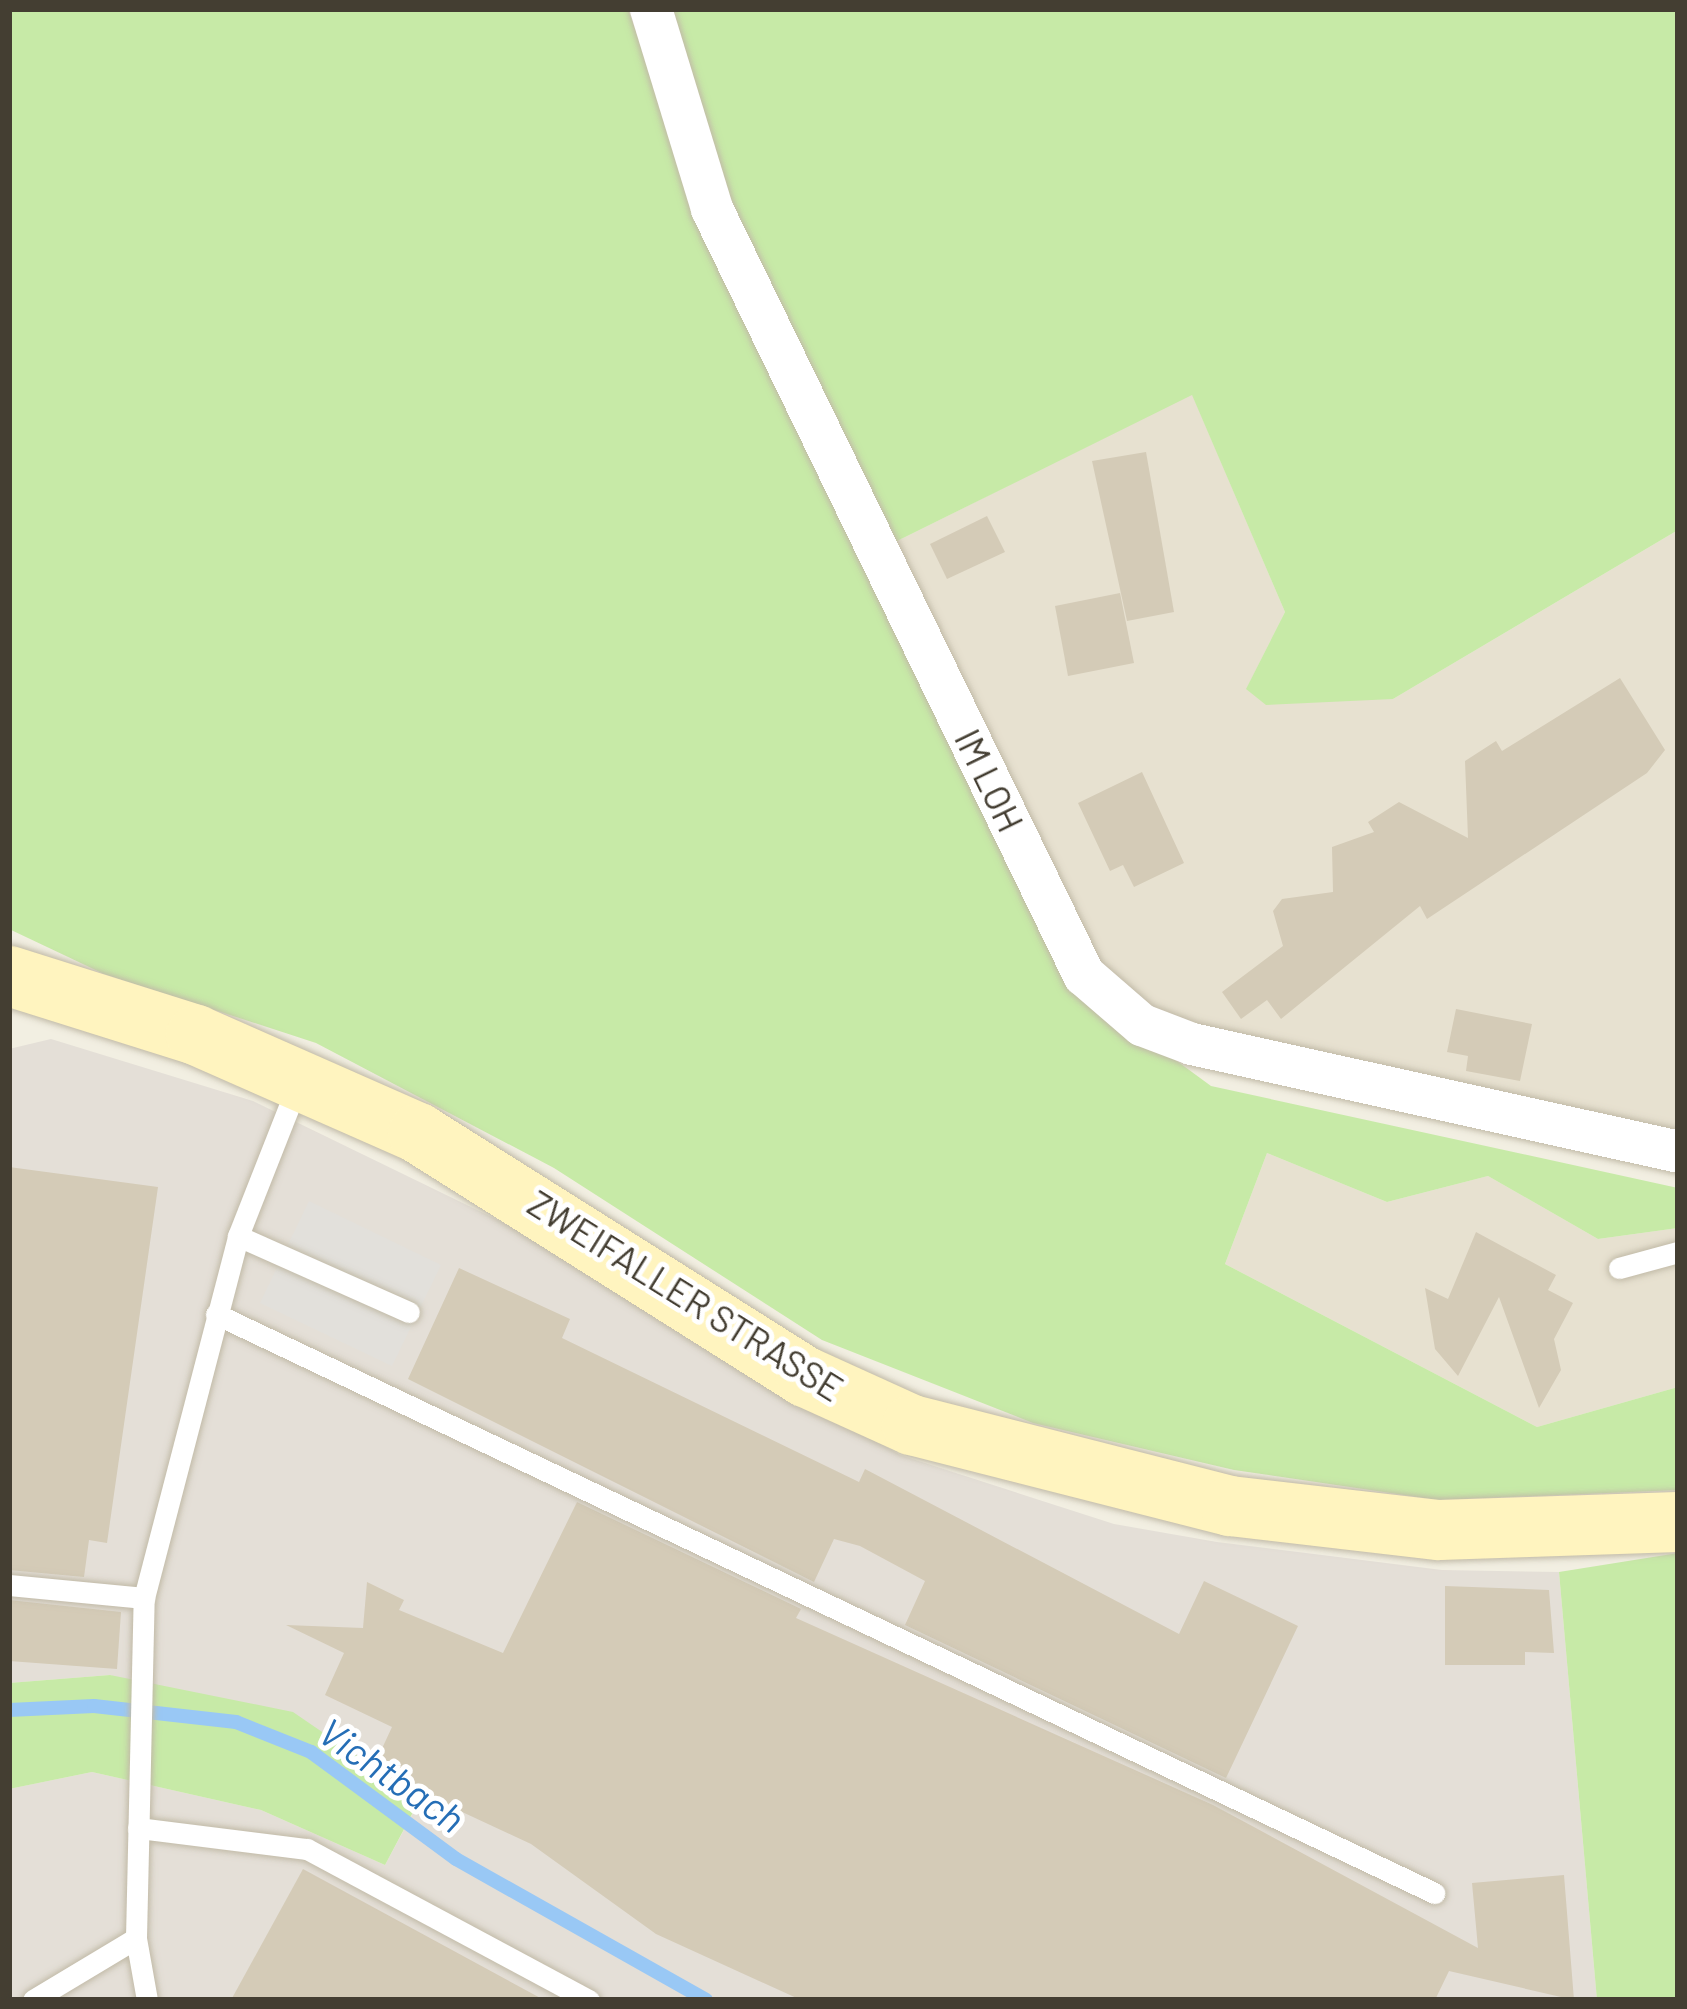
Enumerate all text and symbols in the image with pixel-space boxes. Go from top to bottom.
street label: IM LOH [947,722,1033,838]
street label: ZWEIFALLER STRASSE [521,1181,851,1409]
water label: Vichtbach [310,1708,474,1842]

